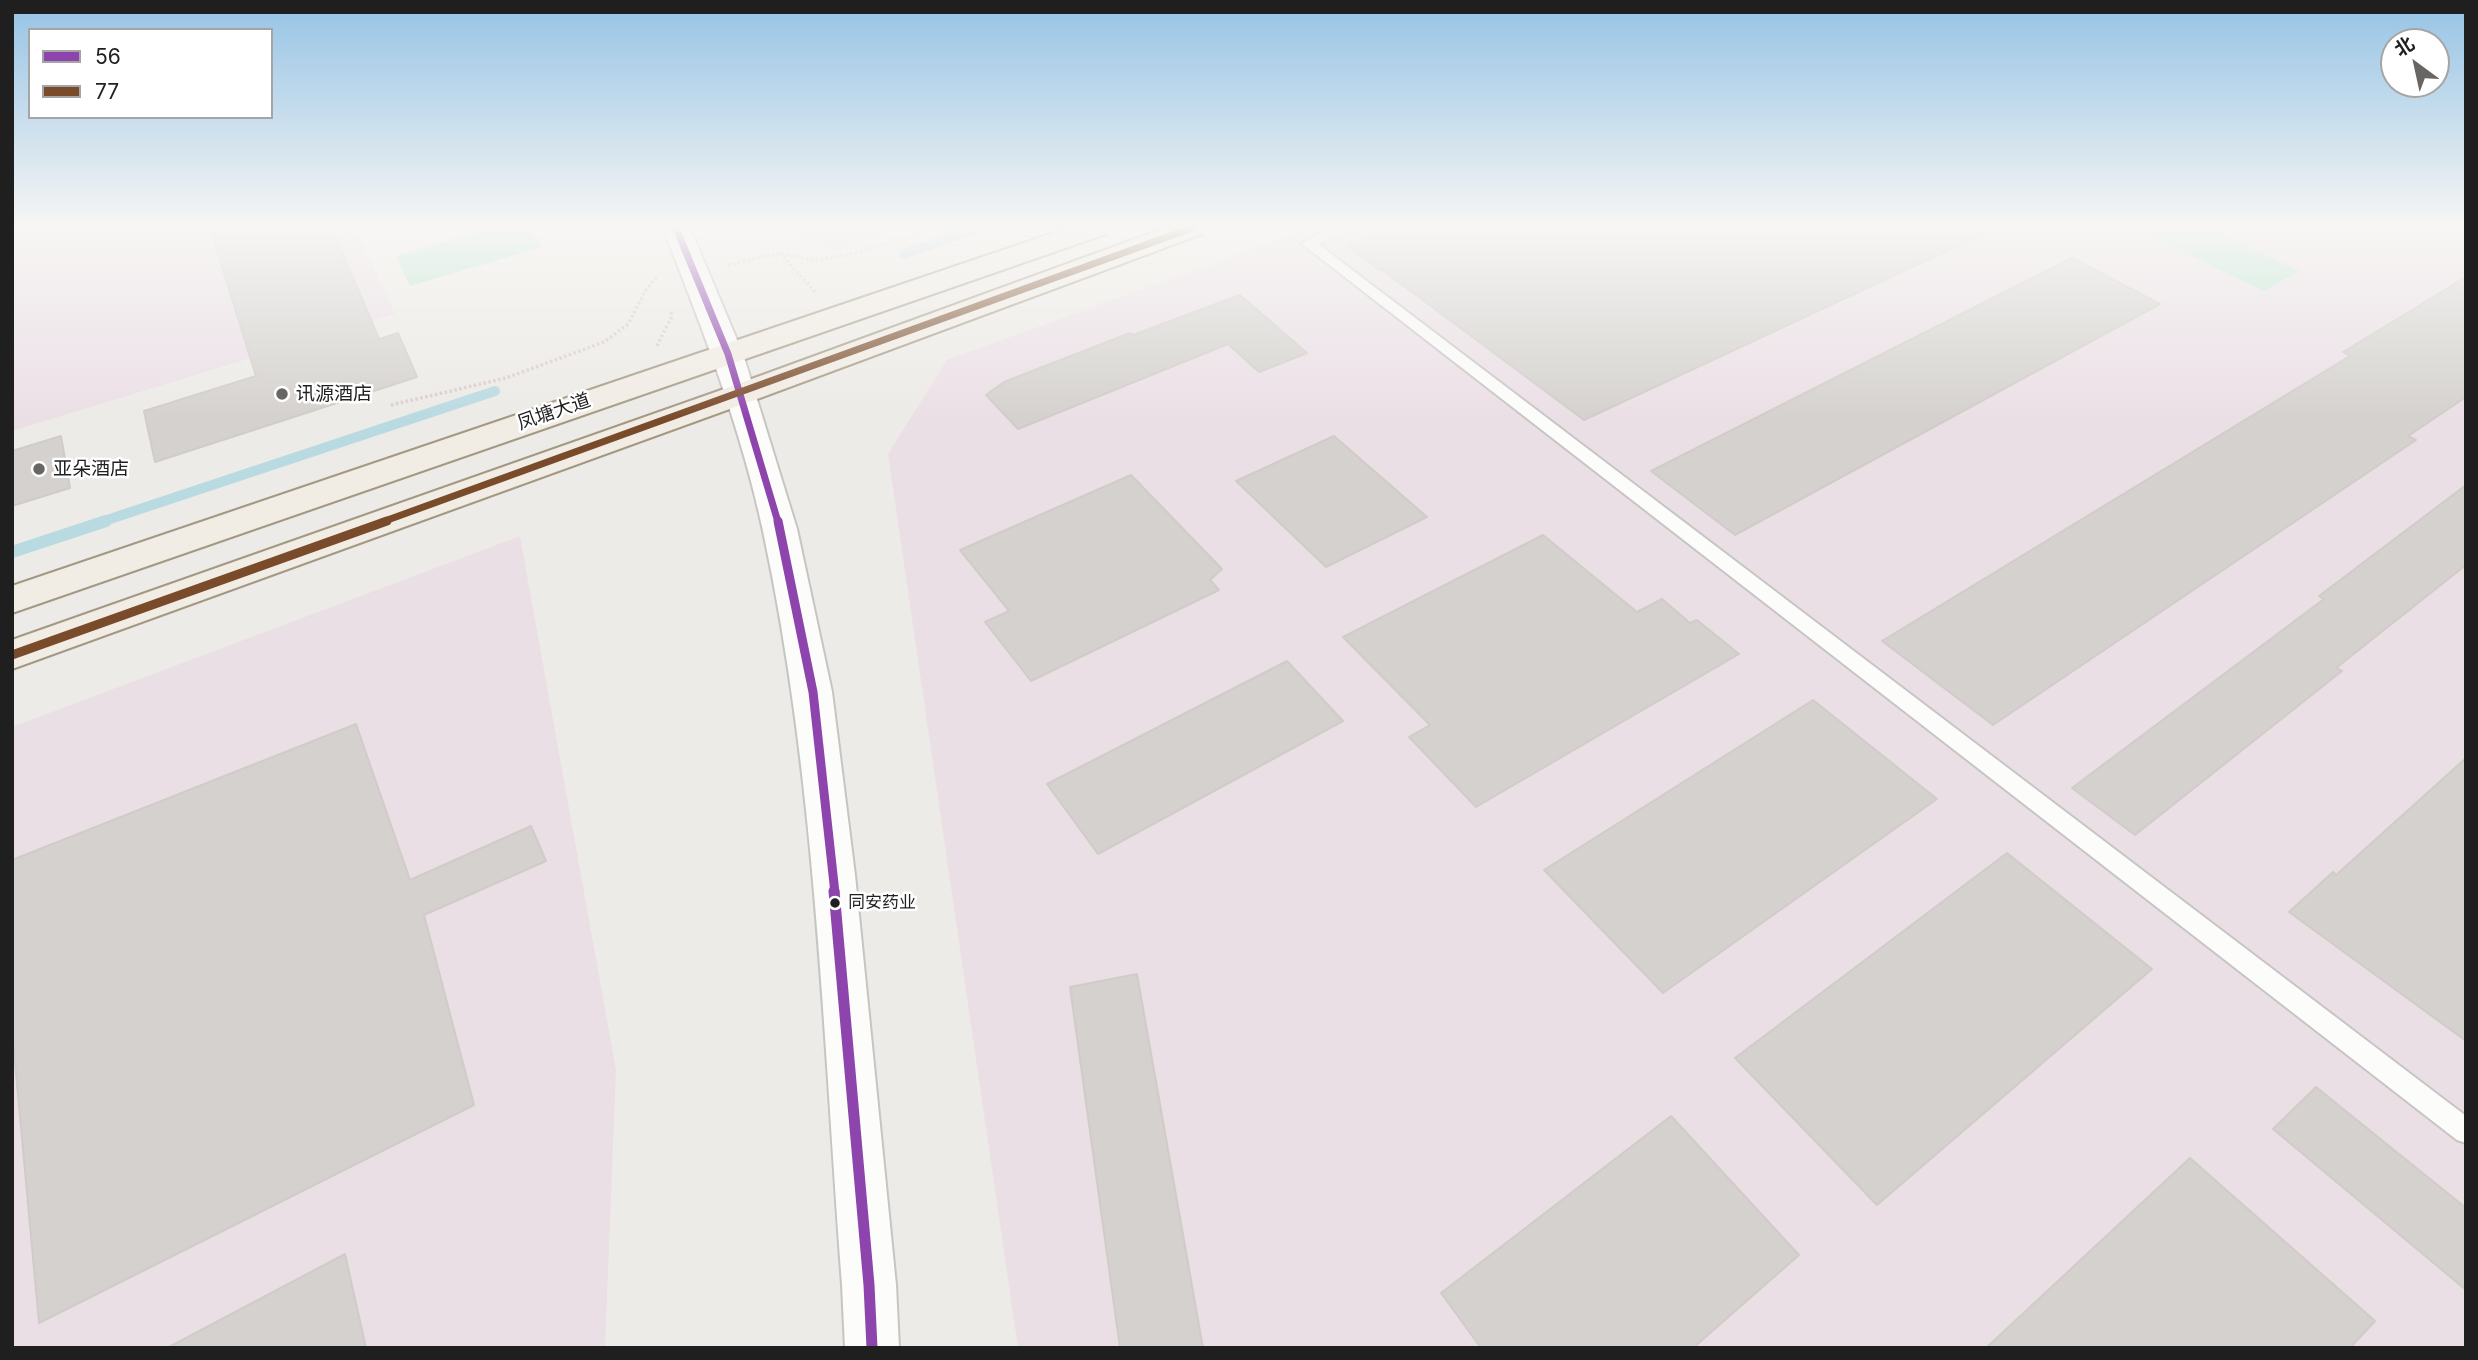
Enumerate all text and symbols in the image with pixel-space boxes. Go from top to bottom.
legend [28,28,273,119]
north arrow [2380,28,2450,98]
text: 北 [2390,32,2419,61]
text: 56 [95,44,121,69]
text: 77 [95,79,119,104]
place label: 讯源酒店 [296,383,372,405]
marker: 讯源酒店 [274,386,290,402]
street label: 凤塘大道 [514,389,594,435]
place label: 亚朵酒店 [53,458,129,480]
marker: 亚朵酒店 [31,461,47,477]
place label: 同安药业 [848,893,916,913]
marker: 同安药业 [828,896,842,910]

